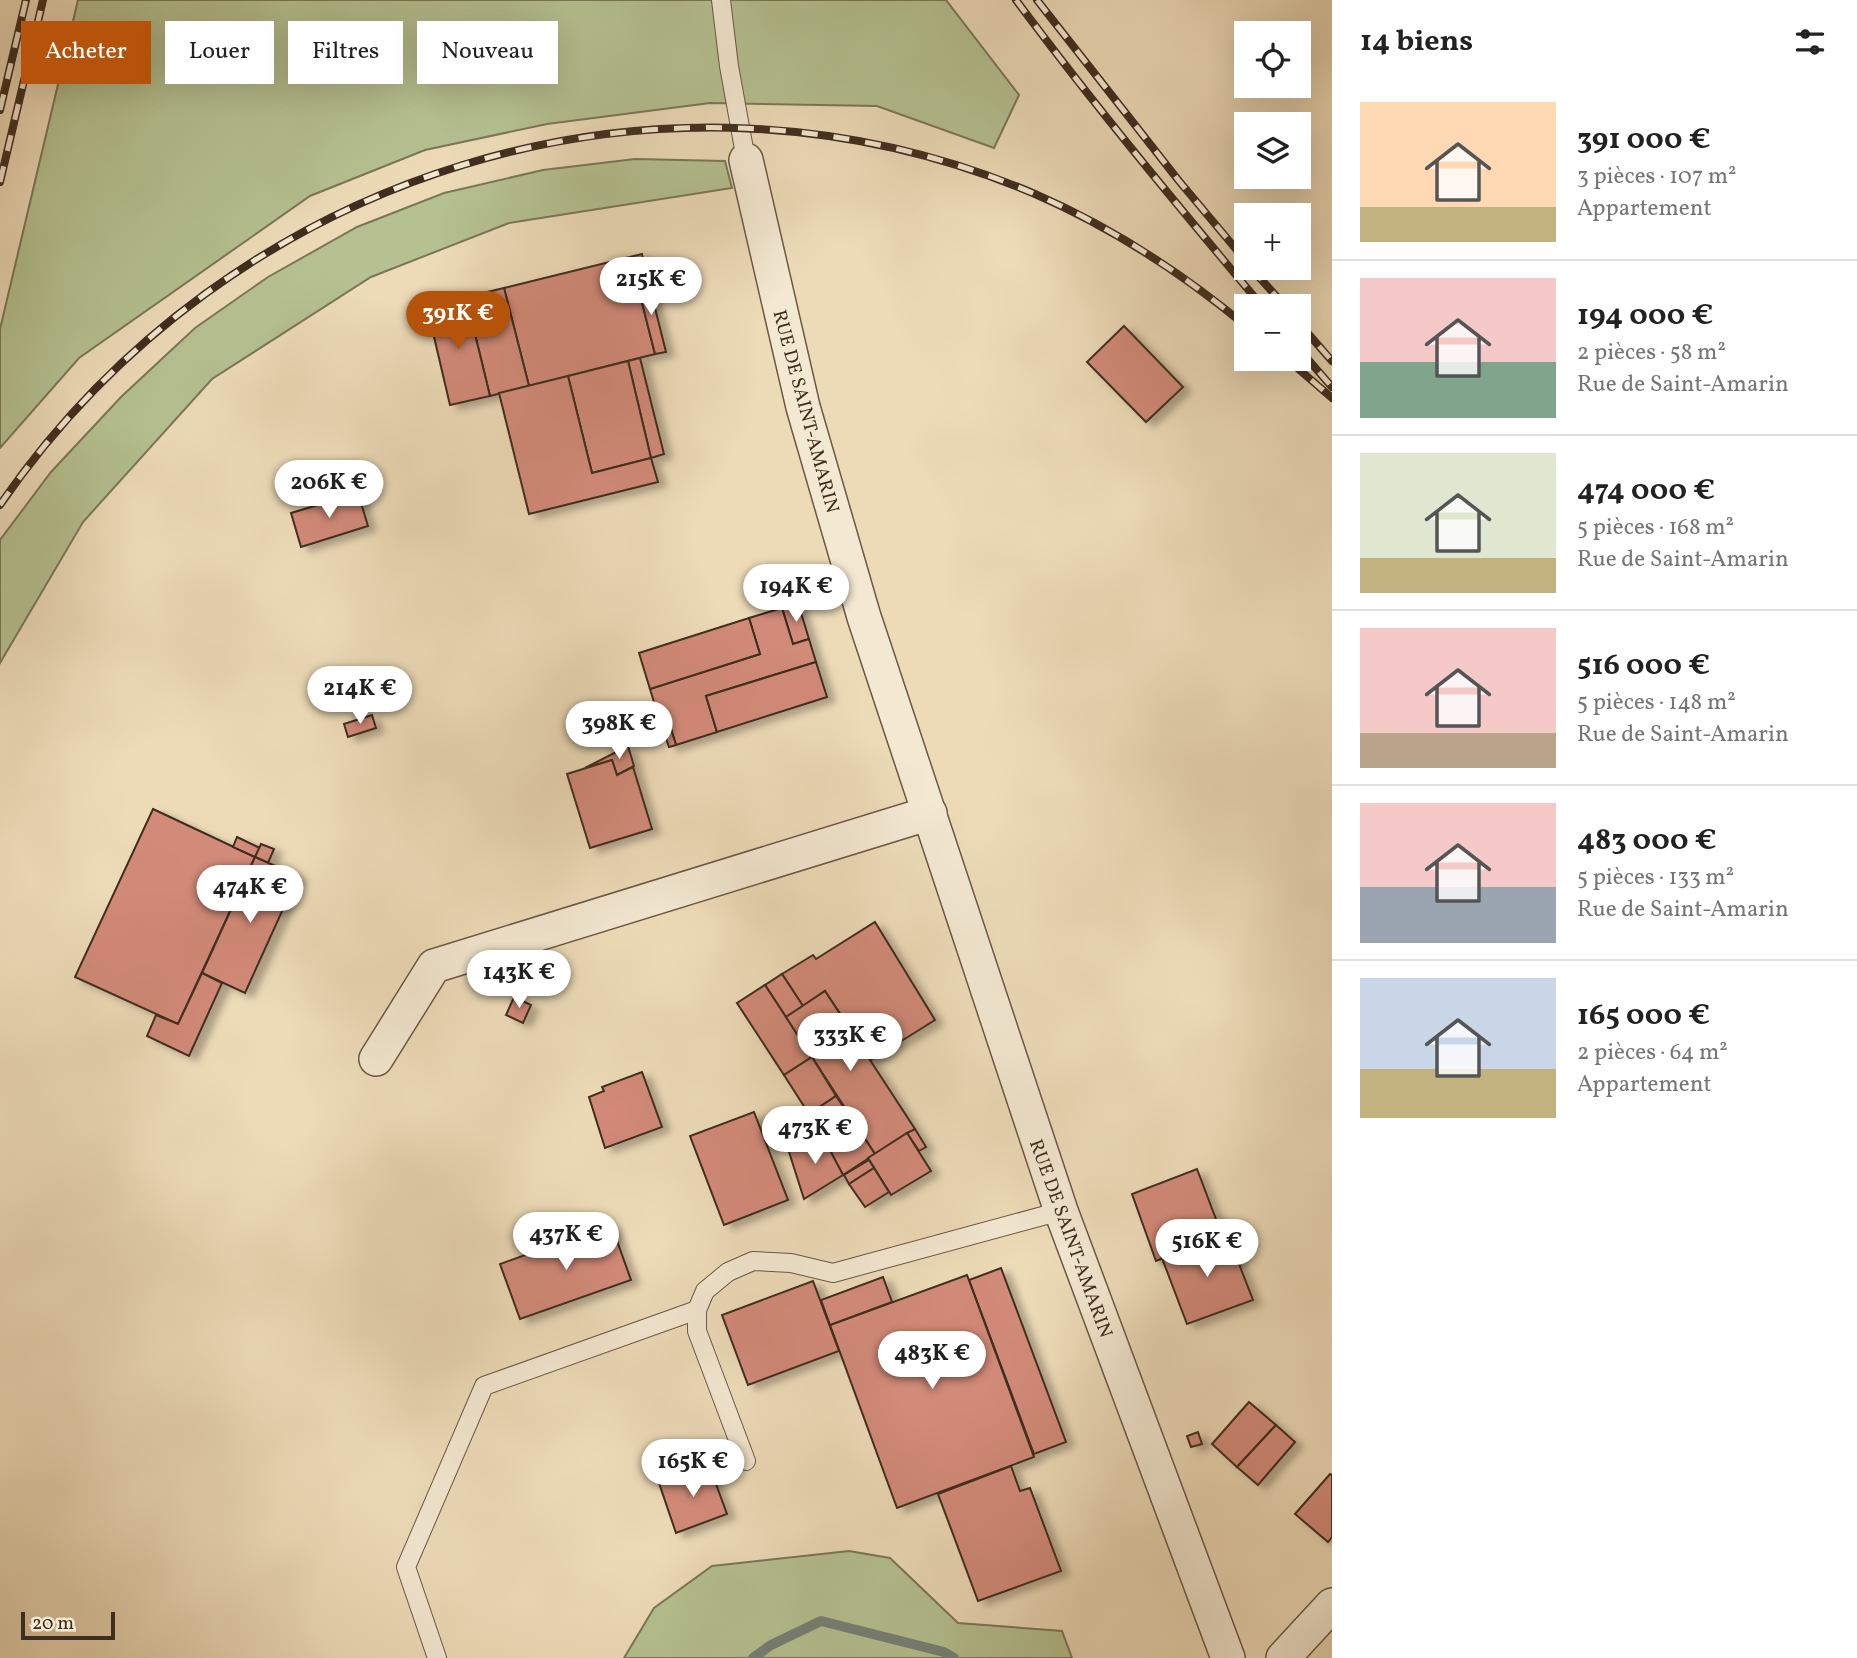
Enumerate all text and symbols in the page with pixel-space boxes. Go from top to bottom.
chip: Acheter [21,21,151,84]
chip: Louer [165,21,274,84]
chip: Filtres [288,21,403,84]
chip: Nouveau [417,21,558,84]
map controls [1234,21,1311,371]
button: locate [1234,21,1311,98]
text: 14 biens [1360,21,1473,63]
icon: filters [1791,23,1829,61]
button: layers [1234,112,1311,189]
text: 391 000 € [1577,119,1711,161]
icon: home [1416,130,1500,214]
text: 3 pièces · 107 m² [1577,161,1737,193]
text: Appartement [1577,193,1712,225]
button: + [1234,203,1311,280]
pin: 215K € [594,258,708,317]
text: 215K € [616,264,686,296]
pin: 391K € [401,292,515,351]
button: − [1234,294,1311,371]
text: 194 000 € [1577,295,1713,337]
text: 391K € [422,298,494,330]
icon: home [1416,306,1500,390]
street label: RUE DE SAINT-AMARIN [765,307,845,516]
text: 2 pièces · 58 m² [1577,337,1726,369]
text: Rue de Saint-Amarin [1577,369,1789,401]
pin: 206K € [272,461,386,520]
text: 206K € [291,467,368,499]
text: 474 000 € [1577,470,1715,512]
icon: home [1416,481,1500,565]
text: 5 pièces · 168 m² [1577,512,1734,544]
text: Rue de Saint-Amarin [1577,544,1789,576]
pin: 194K € [739,564,853,624]
text: 194K € [759,571,833,603]
text: 516 000 € [1577,645,1710,687]
icon: home [1416,656,1500,740]
pin: 214K € [303,666,417,726]
text: 214K € [323,673,397,705]
text: 5 pièces · 148 m² [1577,687,1736,719]
pin: 398K € [562,702,676,761]
text: 398K € [582,708,656,740]
text: Rue de Saint-Amarin [1577,719,1789,751]
text: 483 000 € [1577,820,1717,862]
icon: home [1416,831,1500,915]
text: 5 pièces · 133 m² [1577,862,1734,894]
pin: 474K € [193,866,307,925]
text: 474K € [212,872,288,904]
text: Rue de Saint-Amarin [1577,894,1789,926]
pin: 143K € [462,950,576,1010]
text: 143K € [483,957,555,989]
text: 165 000 € [1577,995,1710,1037]
icon: home [1416,1006,1500,1090]
pin: 333K € [793,1014,907,1073]
text: 333K € [813,1020,887,1052]
text: 2 pièces · 64 m² [1577,1037,1728,1069]
text: Appartement [1577,1069,1712,1101]
pin: 473K € [758,1106,872,1166]
text: 473K € [778,1113,852,1145]
street label: RUE DE SAINT-AMARIN [1022,1136,1118,1342]
pin: 437K € [509,1212,623,1272]
text: 437K € [529,1219,603,1251]
pin: 516K € [1150,1220,1264,1279]
text: 516K € [1171,1226,1243,1258]
pin: 483K € [875,1332,989,1391]
text: 483K € [894,1338,970,1370]
pin: 165K € [636,1440,750,1499]
text: 165K € [657,1446,729,1478]
scale bar [21,1609,116,1641]
text: 20 m [32,1611,74,1637]

